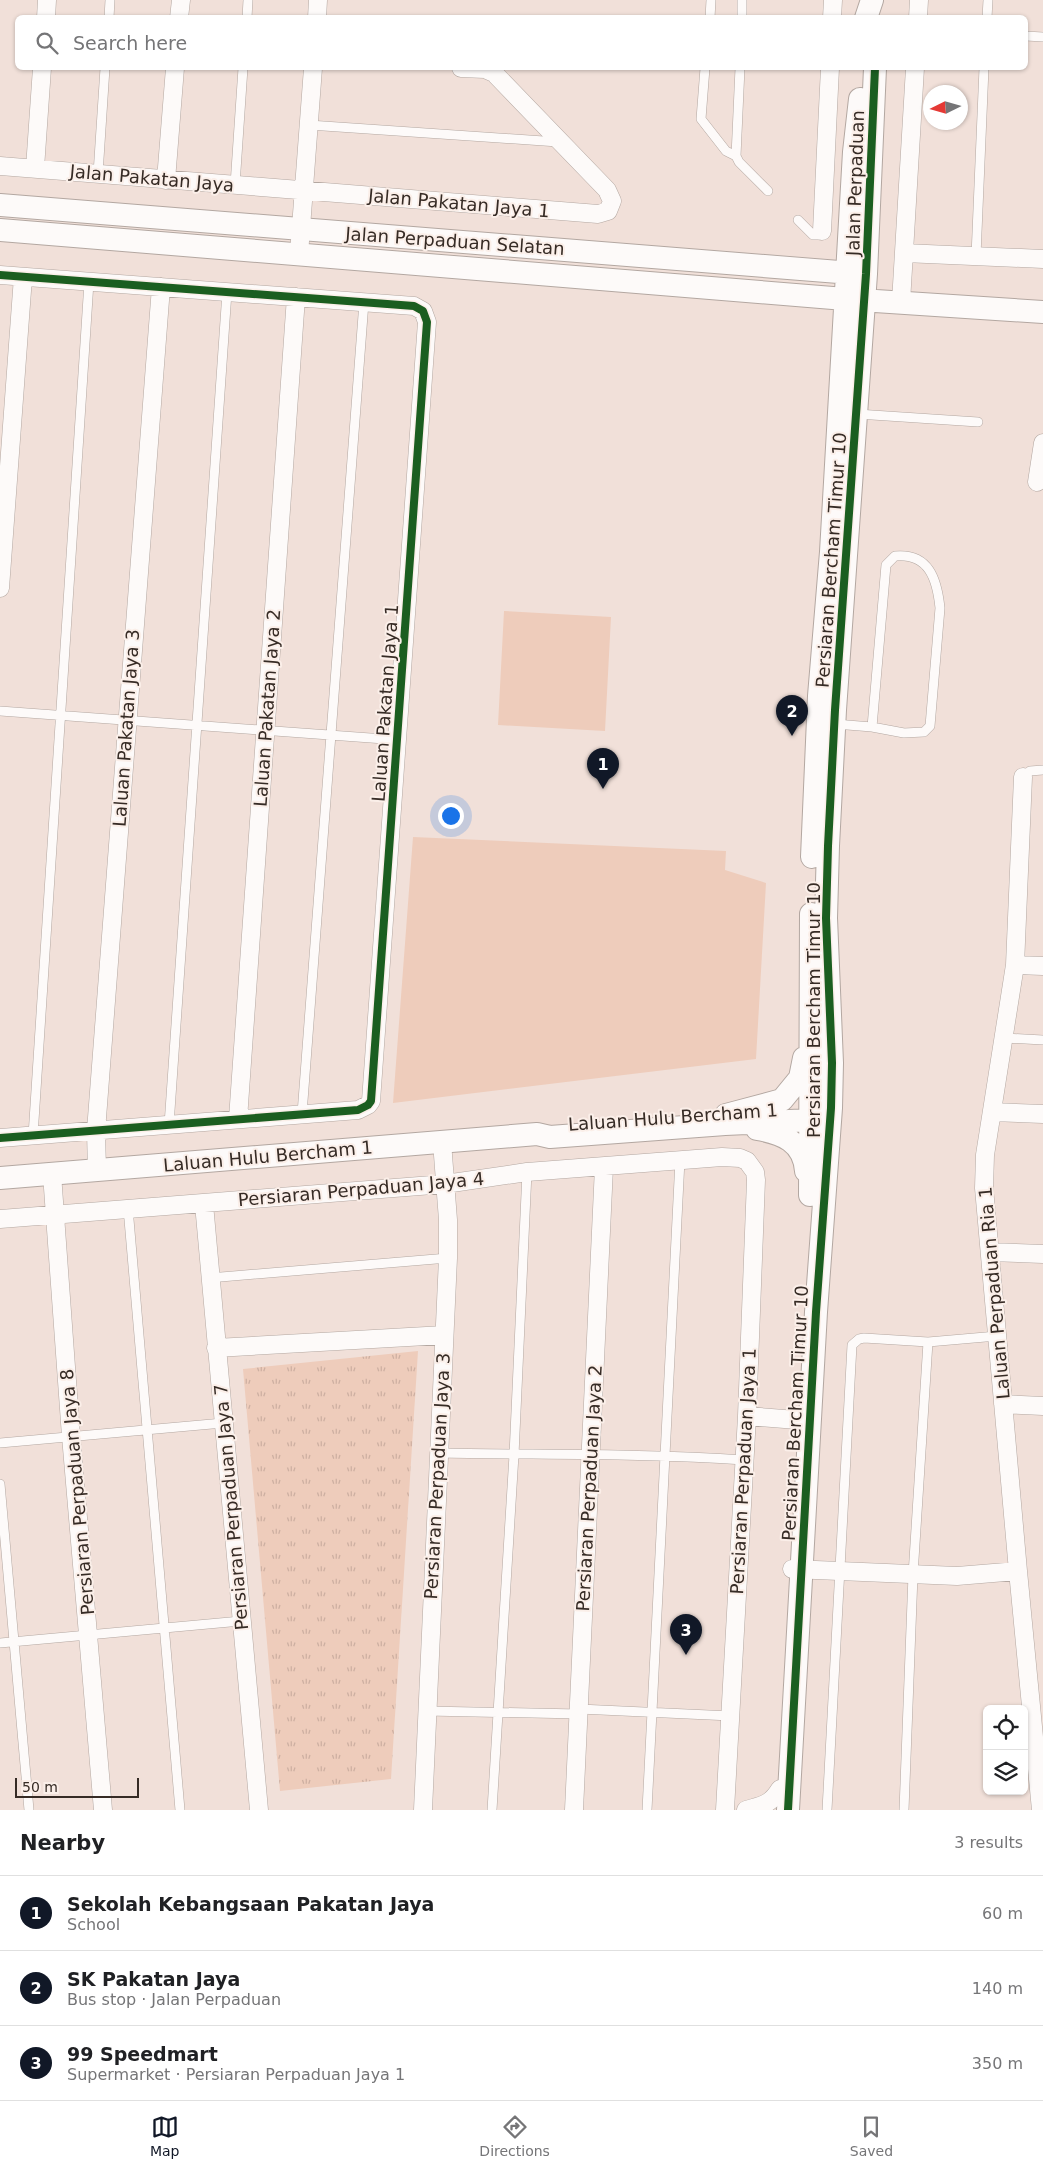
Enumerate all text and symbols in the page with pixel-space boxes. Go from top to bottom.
search box [15,15,1028,70]
icon: search [33,29,61,57]
text: Search here [73,32,187,54]
north arrow [923,85,968,130]
street label: Jalan Perpaduan [842,110,868,257]
street label: Jalan Pakatan Jaya [68,160,235,196]
street label: Jalan Pakatan Jaya 1 [366,185,551,221]
street label: Jalan Perpaduan Selatan [344,223,565,259]
street label: Persiaran Bercham Timur 10 [812,432,850,688]
street label: Laluan Pakatan Jaya 1 [368,603,402,803]
street label: Laluan Pakatan Jaya 2 [250,608,284,808]
street label: Laluan Pakatan Jaya 3 [109,628,143,828]
pin: 2 [776,695,808,736]
pin: 1 [587,748,619,789]
your location [438,803,464,829]
street label: Persiaran Bercham Timur 10 [803,882,824,1138]
street label: Laluan Hulu Bercham 1 [567,1099,779,1135]
street label: Laluan Hulu Bercham 1 [162,1136,374,1176]
street label: Persiaran Perpaduan Jaya 4 [237,1168,485,1210]
street label: Laluan Perpaduan Ria 1 [974,1186,1014,1400]
street label: Persiaran Bercham Timur 10 [778,1285,812,1541]
street label: Persiaran Perpaduan Jaya 1 [726,1347,760,1595]
street label: Persiaran Perpaduan Jaya 3 [420,1352,454,1600]
street label: Persiaran Perpaduan Jaya 2 [572,1364,606,1612]
street label: Persiaran Perpaduan Jaya 8 [56,1368,98,1616]
street label: Persiaran Perpaduan Jaya 7 [210,1383,252,1631]
pin: 3 [670,1614,702,1655]
map controls [983,1705,1028,1795]
button: locate [983,1705,1028,1750]
button: layers [983,1750,1028,1795]
scale bar [15,1775,139,1798]
text: 50 m [22,1779,58,1795]
text: Nearby [20,1831,105,1855]
text: 3 results [954,1833,1023,1852]
text: Sekolah Kebangsaan Pakatan Jaya [67,1893,434,1915]
text: 1 [30,1904,42,1923]
text: 60 m [982,1904,1023,1923]
text: School [67,1915,120,1934]
text: SK Pakatan Jaya [67,1968,240,1990]
text: 2 [30,1979,42,1998]
text: 140 m [972,1979,1023,1998]
text: Bus stop · Jalan Perpaduan [67,1990,281,2009]
text: 99 Speedmart [67,2043,218,2065]
text: 3 [30,2054,42,2073]
text: 350 m [972,2054,1023,2073]
text: Supermarket · Persiaran Perpaduan Jaya 1 [67,2065,405,2084]
tab: Map [150,2113,179,2159]
tab: Directions [479,2113,550,2159]
tab: Saved [850,2113,893,2159]

